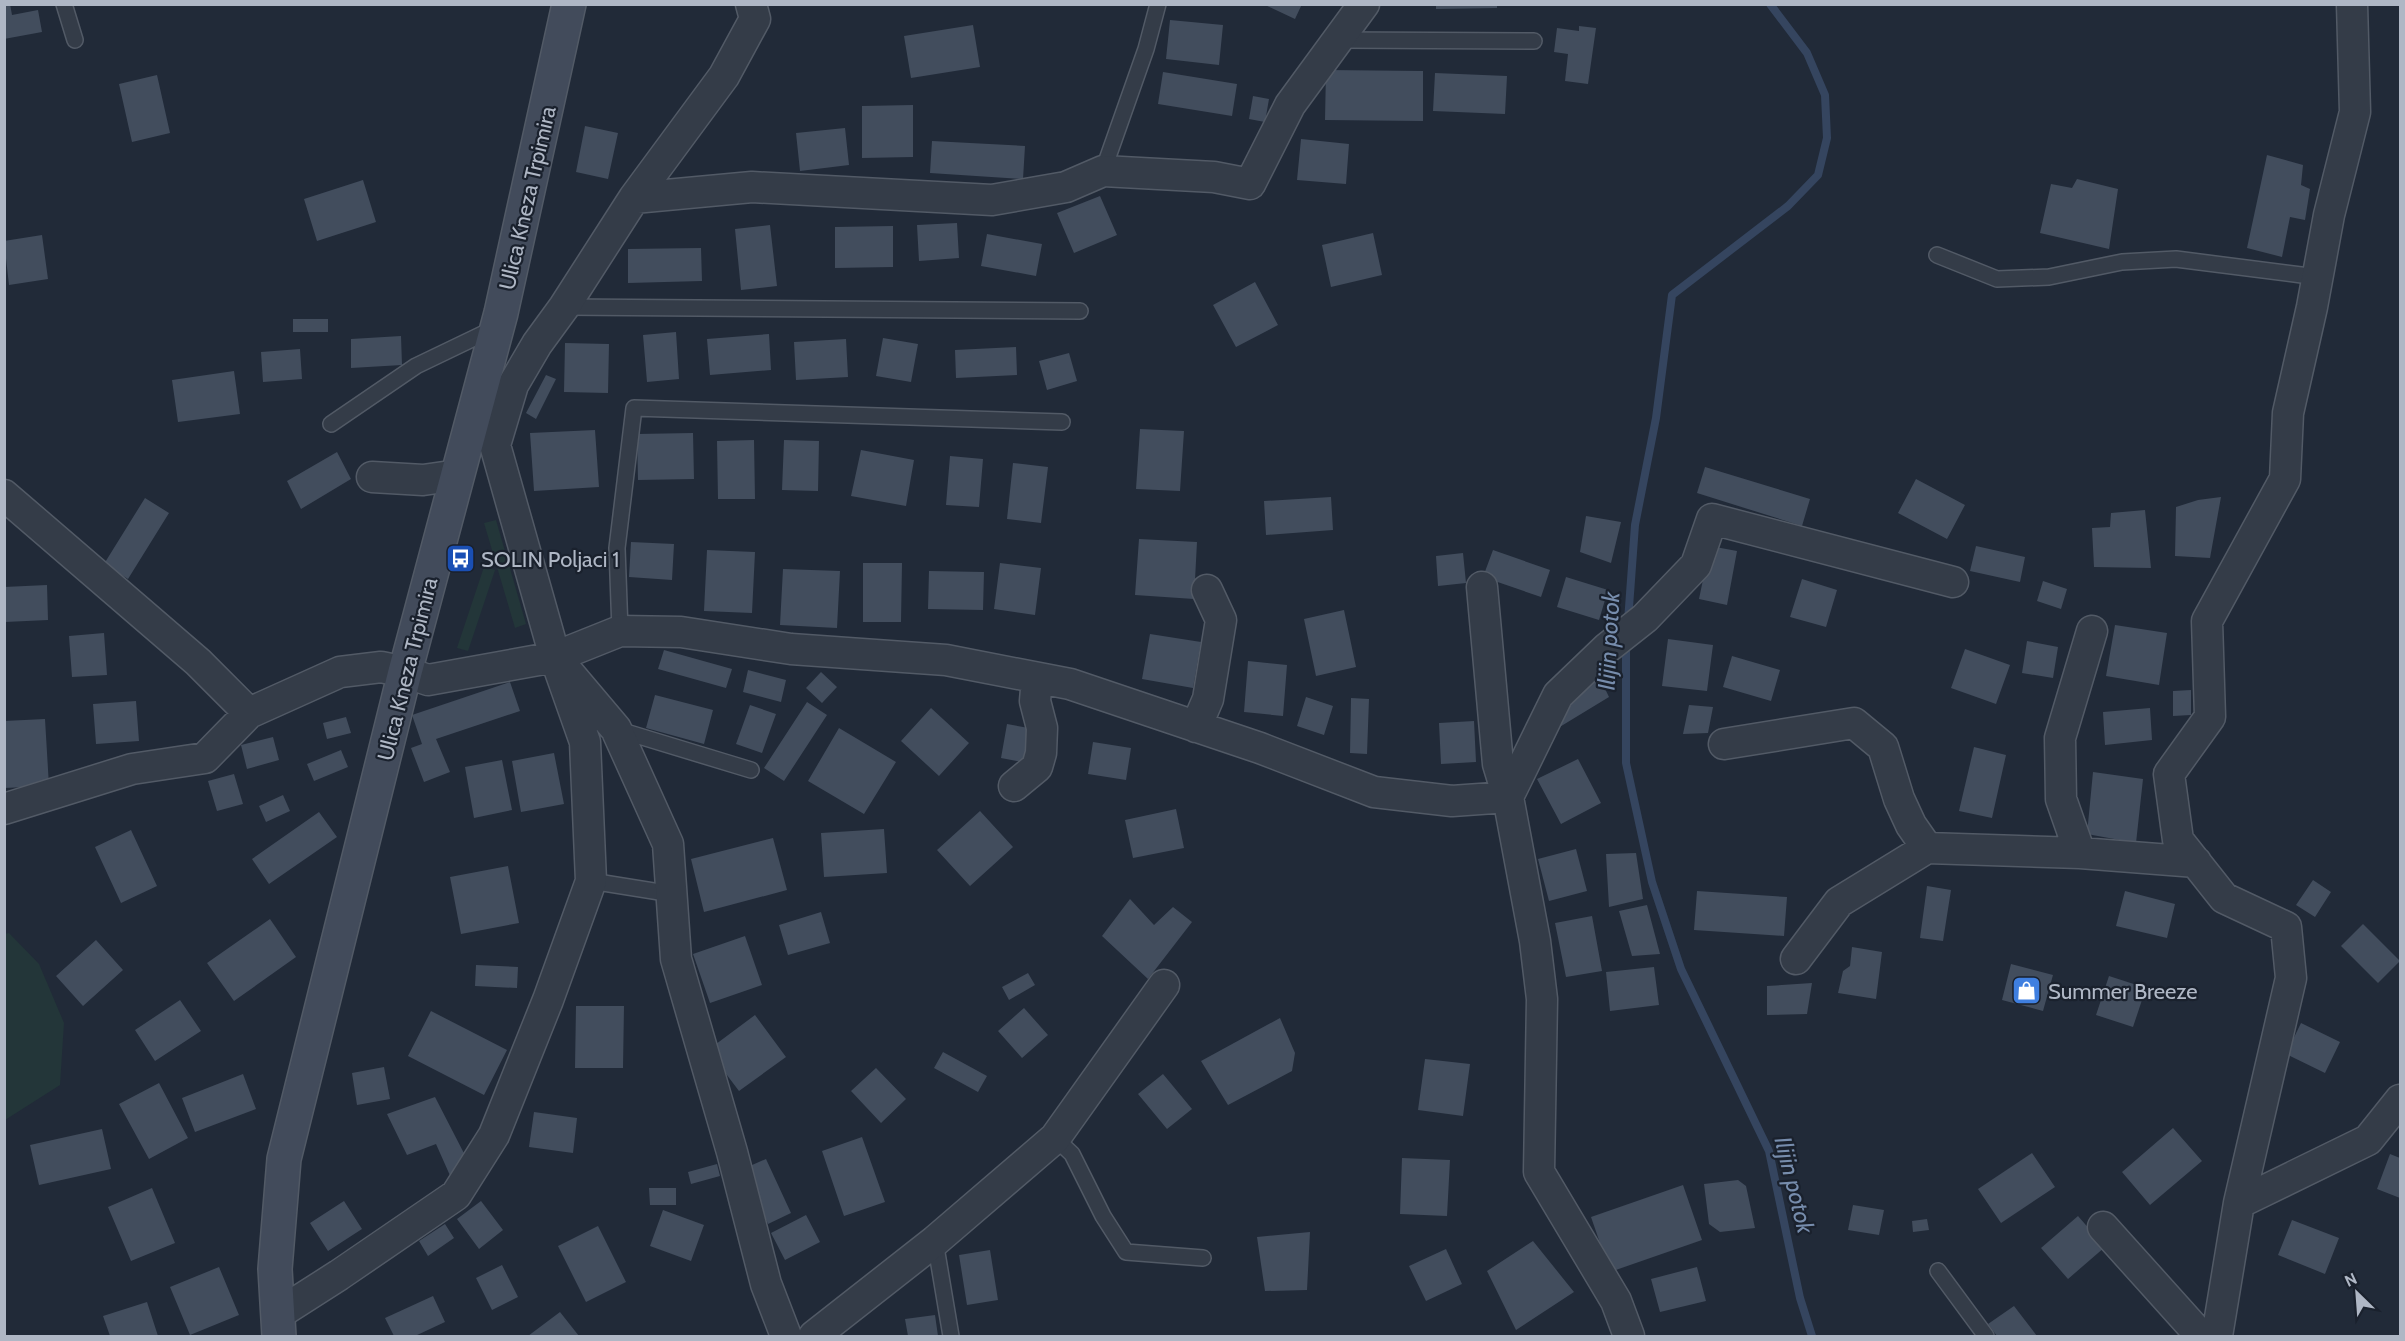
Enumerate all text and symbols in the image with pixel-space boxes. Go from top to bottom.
street label: Ulica Kneza Trpimira [493,103,562,293]
bus stop icon: SOLIN Poljaci 1 [444,543,476,575]
place label: SOLIN Poljaci 1 [481,546,619,573]
street label: Ulica Kneza Trpimira [372,574,443,764]
water label: Ilijin potok [1591,590,1626,691]
shop icon: Summer Breeze [2011,975,2043,1007]
place label: Summer Breeze [2048,978,2198,1005]
water label: Ilijin potok [1768,1133,1821,1237]
north arrow [2327,1263,2387,1323]
text: N [2342,1269,2360,1291]

